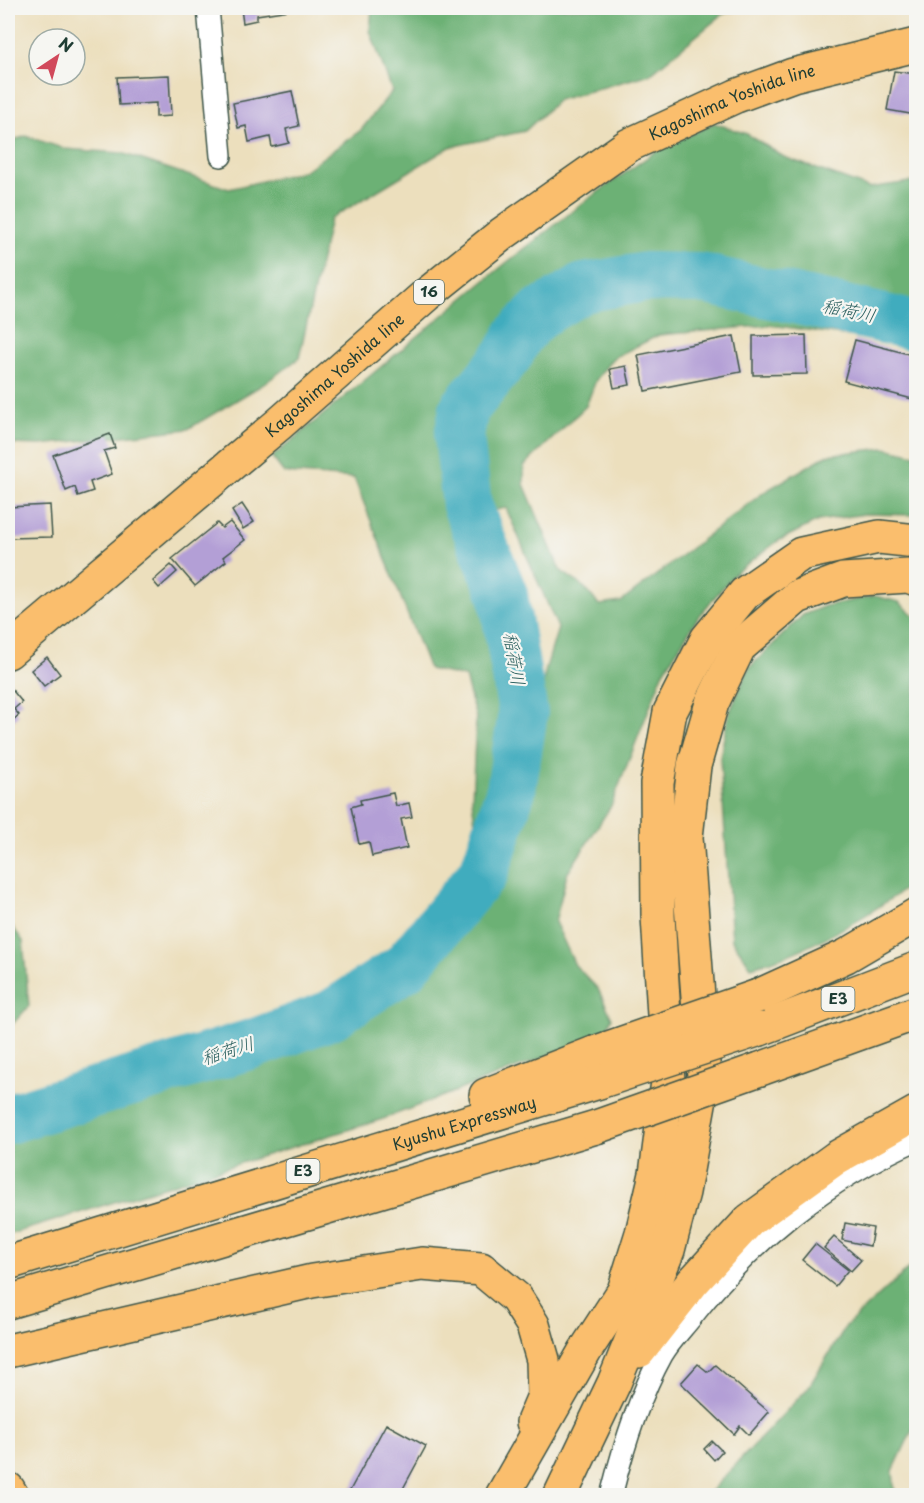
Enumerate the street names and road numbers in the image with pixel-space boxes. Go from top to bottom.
street label: Kagoshima Yoshida line [644,57,817,146]
road number: 16 [414,280,444,304]
street label: Kagoshima Yoshida line [259,307,409,442]
road number: E3 [822,987,854,1011]
street label: Kyushu Expressway [389,1089,539,1156]
road number: E3 [286,1159,320,1183]

